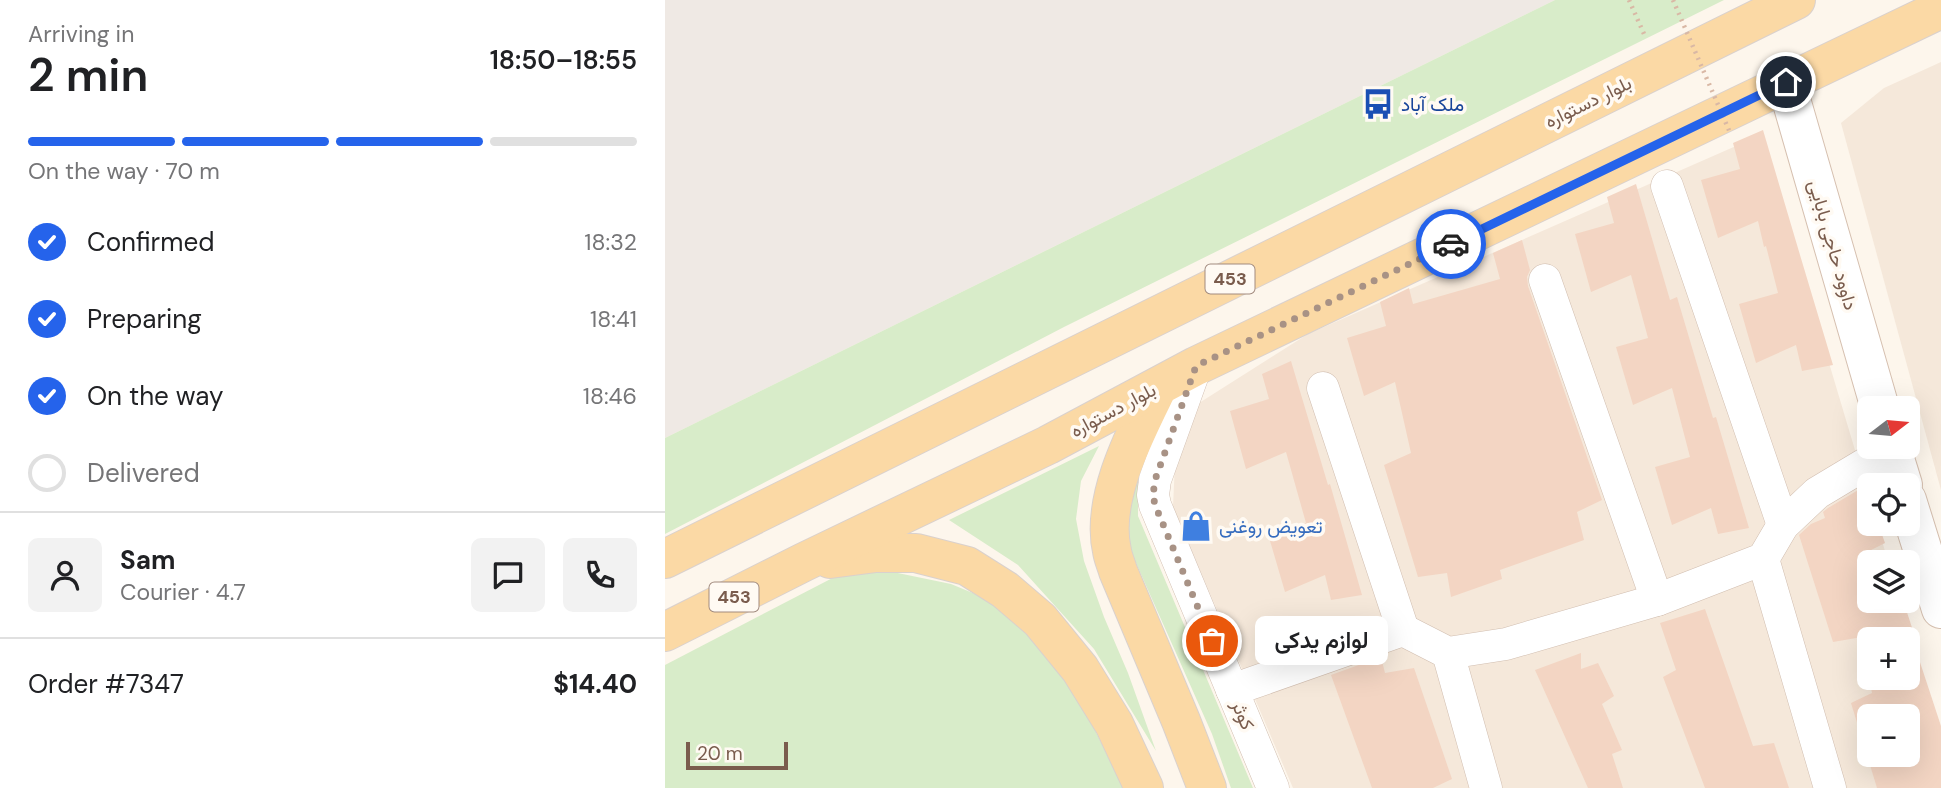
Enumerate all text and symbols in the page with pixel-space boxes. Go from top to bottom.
text: Arriving in [28,19,134,49]
text: 18:50–18:55 [490,43,637,77]
text: 2 min [28,45,148,105]
pin [1756,52,1816,112]
icon: home [1767,63,1805,101]
street label: بلوار دستواره [1540,70,1636,134]
bus stop icon: ملک آباد [1361,87,1395,121]
place label: ملک آباد [1401,92,1464,117]
text: On the way · 70 m [28,156,220,186]
street label: داوود حاجی بابایی [1802,177,1864,313]
courier [1416,209,1486,279]
icon: check [28,223,66,261]
text: Confirmed [87,225,214,259]
icon: car [1432,225,1470,263]
text: 18:32 [584,227,637,257]
road number: 453 [1205,264,1255,293]
icon: check [28,300,66,338]
text: Preparing [87,302,202,336]
text: 18:41 [590,304,637,334]
icon: check [28,377,66,415]
street label: بلوار دستواره [1066,377,1160,443]
text: On the way [87,379,223,413]
text: 18:46 [583,381,637,411]
north arrow [1857,396,1920,458]
map controls [1857,396,1920,767]
text: Delivered [87,456,200,490]
button: locate [1857,473,1920,536]
shop icon: تعویض روغنی [1179,509,1213,543]
place label: تعویض روغنی [1219,514,1323,539]
button: person [28,538,102,612]
button: chat [471,538,545,612]
button: phone [563,538,637,612]
text: Sam [120,543,175,577]
button: layers [1857,550,1920,613]
text: Courier · 4.7 [120,577,246,607]
road number: 453 [709,582,759,612]
pin [1182,611,1242,671]
callout: لوازم یدکی [1254,616,1387,666]
icon: bag [1193,622,1231,660]
text: لوازم یدکی [1274,625,1369,655]
button: + [1857,627,1920,690]
text: Order #7347 [28,667,184,701]
text: $14.40 [553,667,637,701]
street label: کوثر [1225,695,1260,734]
button: − [1857,704,1920,767]
scale bar [686,739,787,771]
text: 20 m [697,741,743,766]

